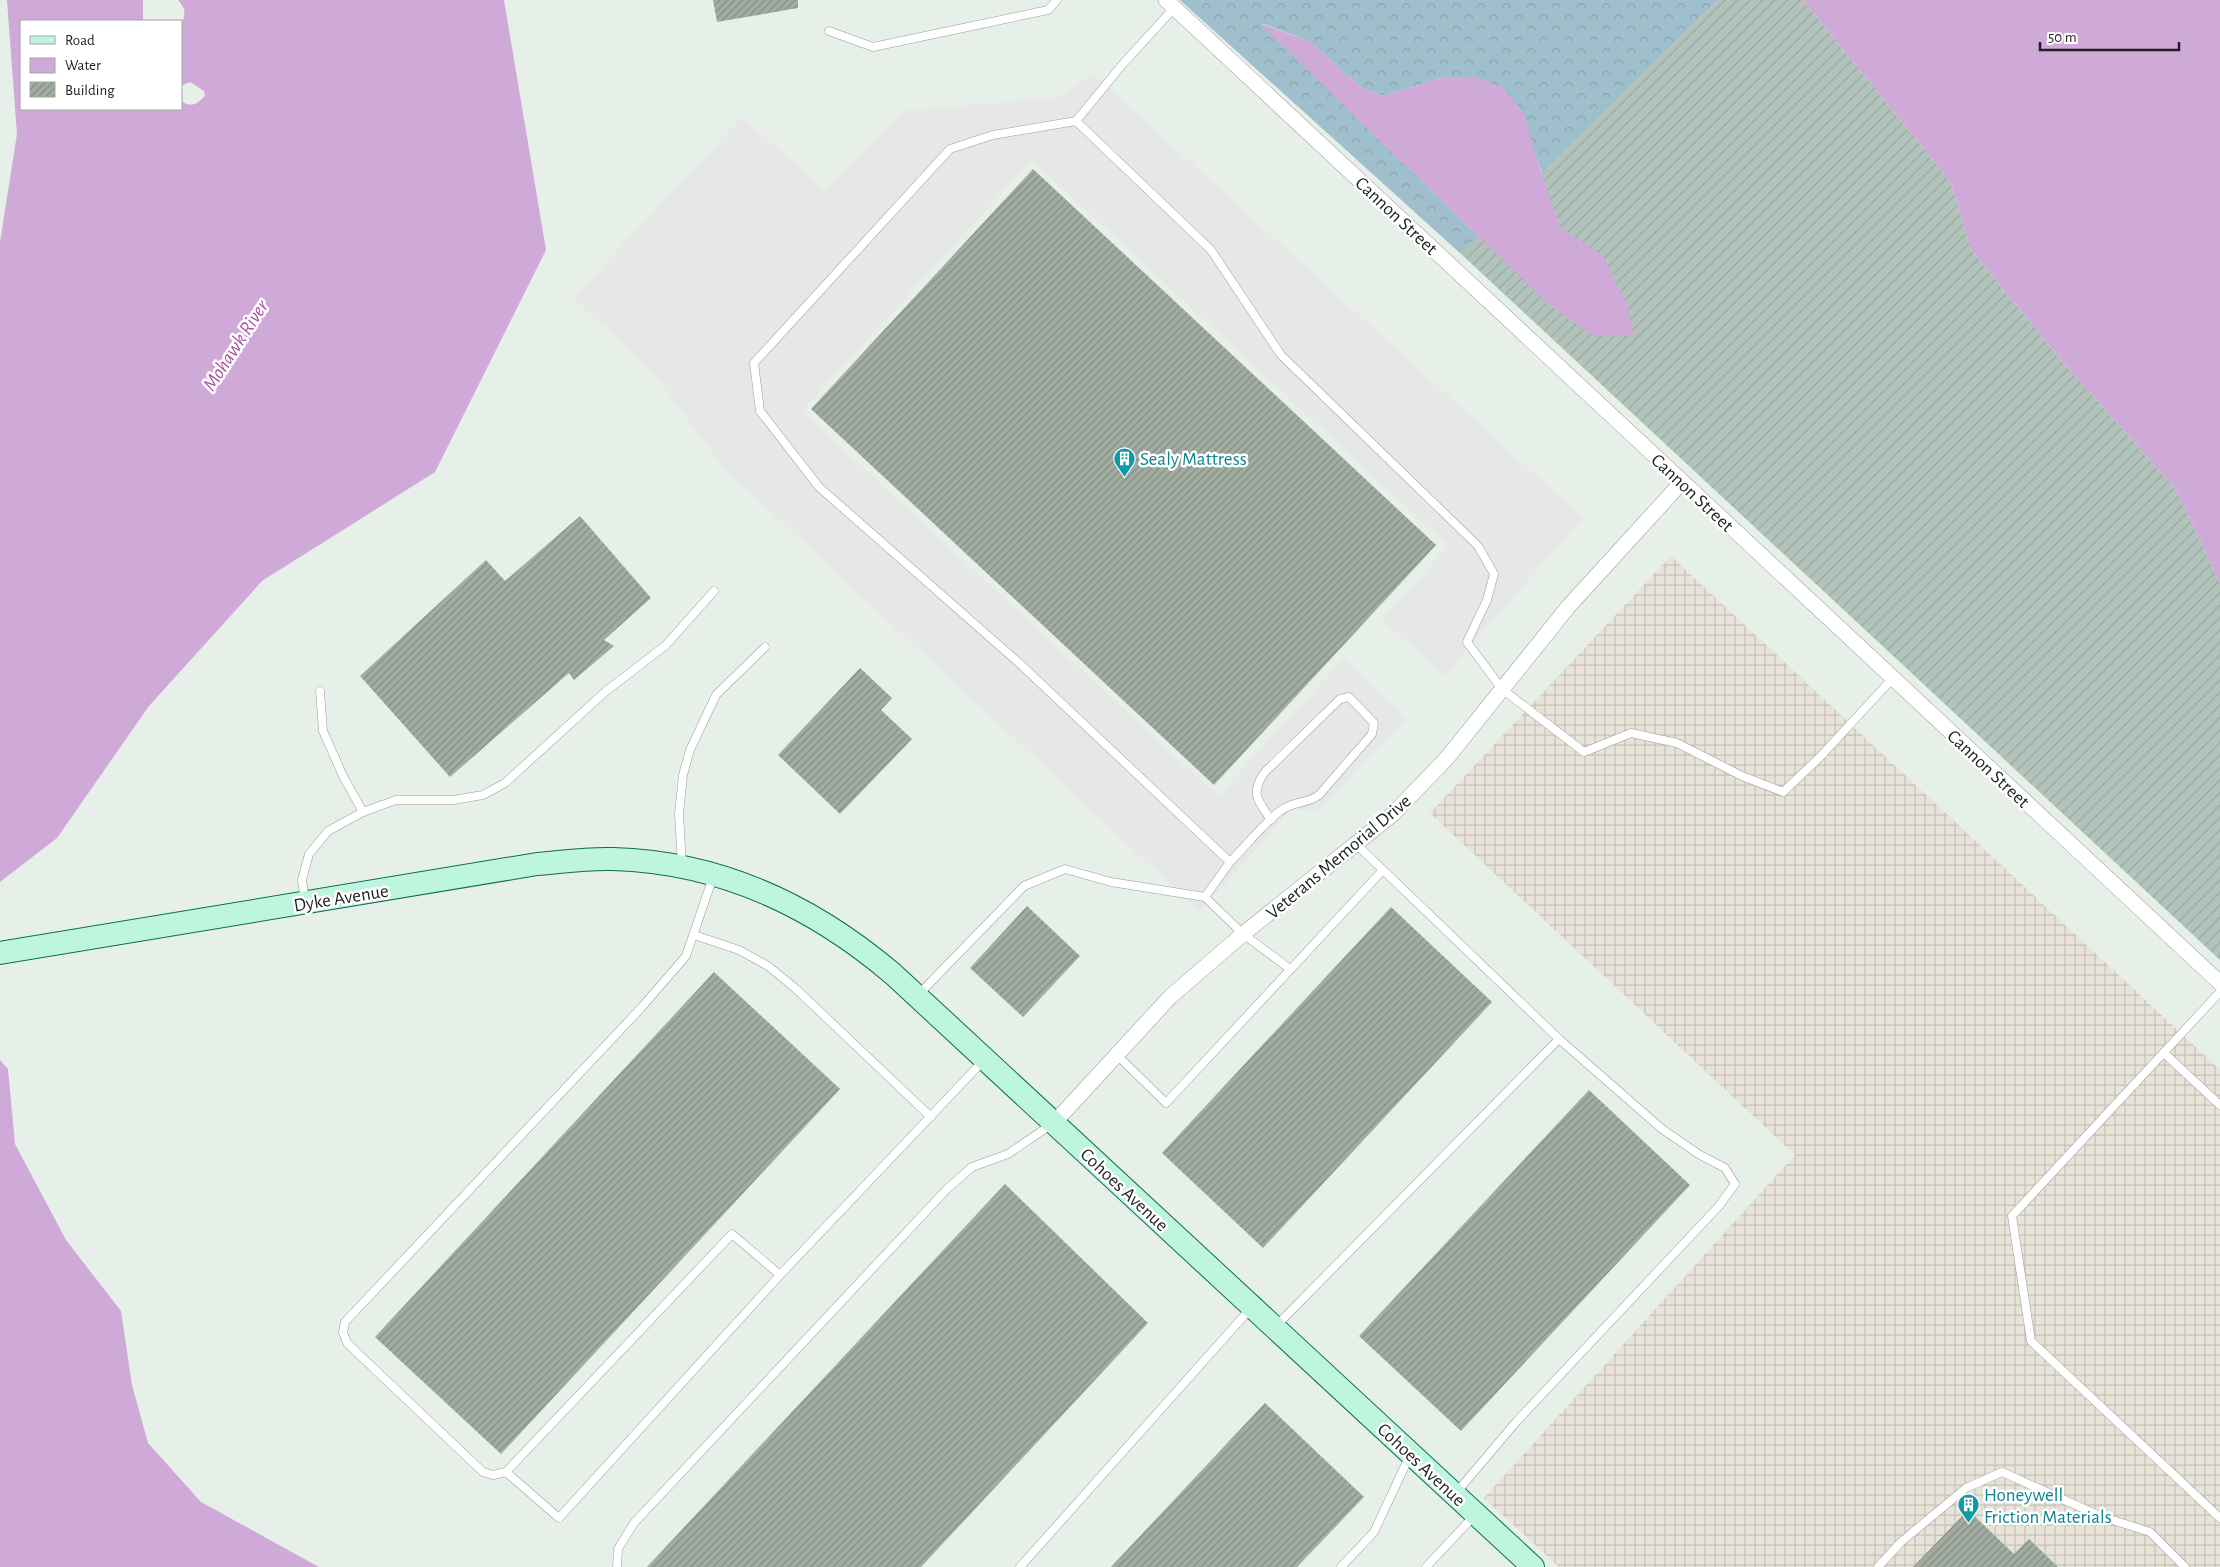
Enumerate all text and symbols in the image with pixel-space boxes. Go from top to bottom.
legend [20,20,182,110]
scale bar [2040,20,2179,52]
text: 50 m [2048,30,2077,45]
text: Road [65,33,95,48]
text: Water [65,58,101,73]
text: Building [65,83,115,98]
street label: Cannon Street [1351,173,1441,259]
water label: Mohawk River [199,296,273,394]
building icon: Sealy Mattress [1112,446,1136,477]
place label: Sealy Mattress [1140,450,1247,469]
street label: Cannon Street [1647,450,1737,536]
street label: Cannon Street [1943,726,2033,812]
street label: Veterans Memorial Drive [1263,791,1415,923]
street label: Dyke Avenue [292,882,390,915]
street label: Cohoes Avenue [1076,1145,1172,1235]
street label: Cohoes Avenue [1373,1420,1469,1510]
place label: Honeywell Friction Materials [1984,1486,2112,1527]
building icon: Honeywell Friction Materials [1956,1493,1980,1524]

